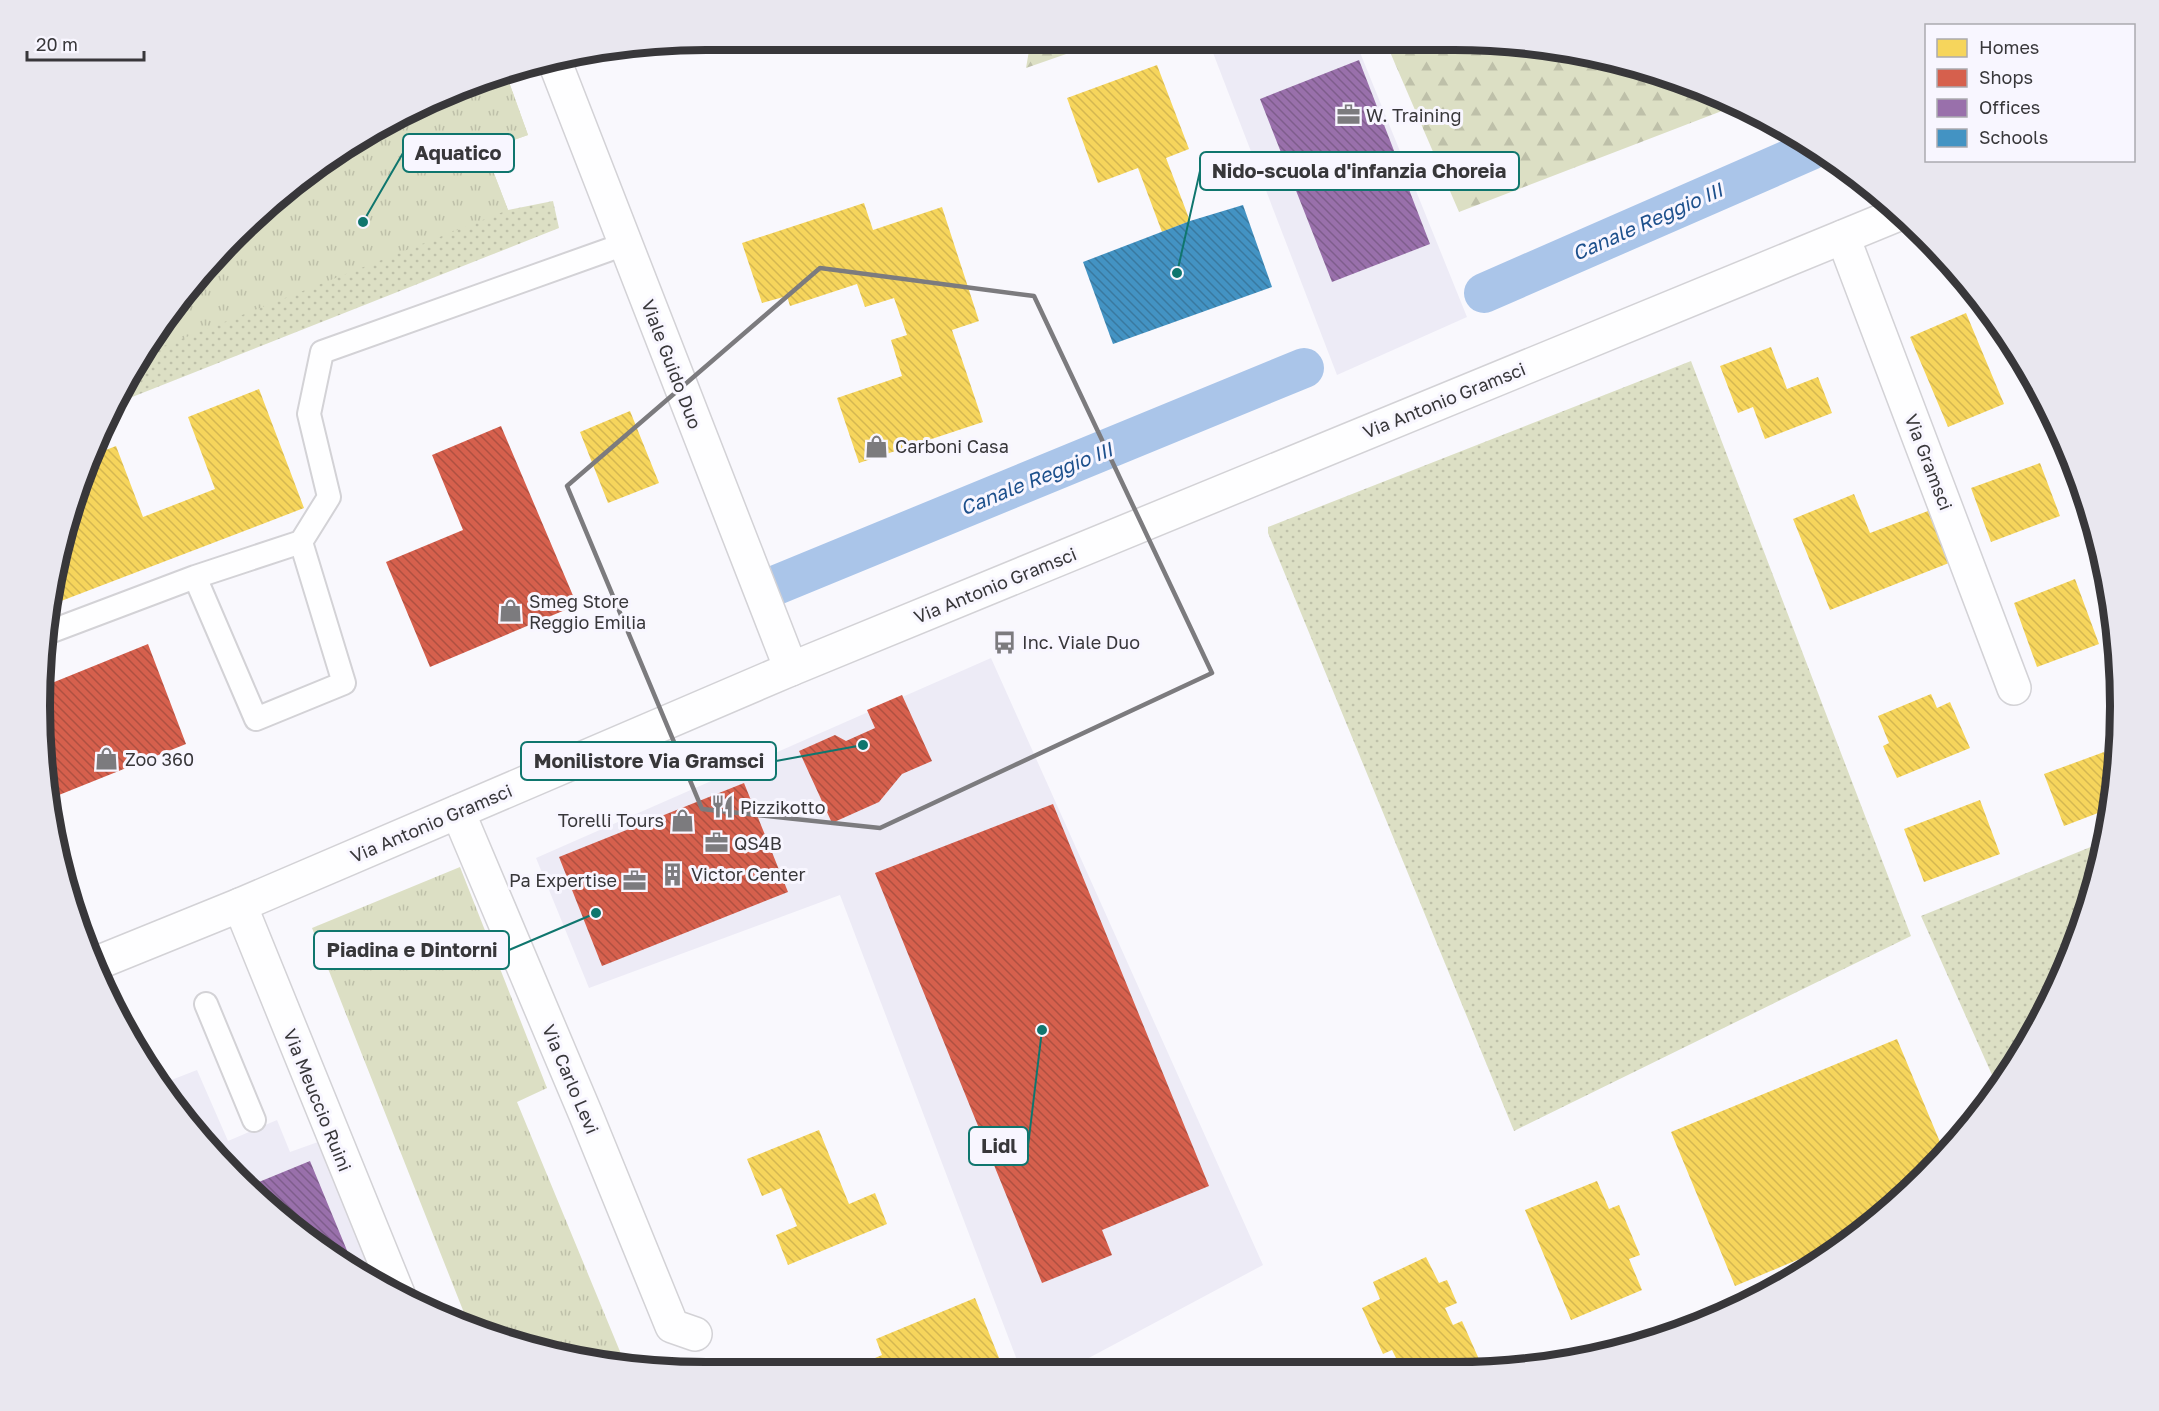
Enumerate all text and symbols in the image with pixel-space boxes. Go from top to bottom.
scale bar [27,24,144,62]
legend [1925,24,2135,162]
text: 20 m [36,33,78,55]
text: Homes [1979,36,2039,58]
text: Shops [1979,66,2033,88]
text: Offices [1979,96,2040,118]
office icon: W. Training [1335,102,1361,128]
place label: W. Training [1366,104,1462,126]
text: Schools [1979,126,2048,148]
callout: Aquatico [403,134,514,172]
text: Aquatico [415,140,501,164]
callout: Nido-scuola d'infanzia Choreia [1200,152,1519,190]
text: Nido-scuola d'infanzia Choreia [1212,158,1506,182]
water label: Canale Reggio III [1568,176,1728,266]
street label: Viale Guido Duo [637,296,707,432]
street label: Via Antonio Gramsci [1359,357,1529,443]
street label: Via Gramsci [1901,411,1957,513]
shop icon: Carboni Casa [864,433,890,459]
place label: Carboni Casa [895,435,1009,457]
water label: Canale Reggio III [956,436,1118,520]
street label: Via Antonio Gramsci [910,542,1080,628]
place label: Smeg Store Reggio Emilia [529,590,646,633]
shop icon: Smeg Store Reggio Emilia [498,598,524,624]
bus stop icon: Inc. Viale Duo [991,629,1017,655]
place label: Inc. Viale Duo [1022,631,1140,653]
callout: Monilistore Via Gramsci [521,742,776,780]
shop icon: Zoo 360 [94,746,120,772]
place label: Zoo 360 [125,748,194,770]
text: Monilistore Via Gramsci [534,748,764,772]
street label: Via Antonio Gramsci [347,779,515,867]
restaurant icon: Pizzikotto [709,794,735,820]
place label: Pizzikotto [740,796,826,818]
shop icon: Torelli Tours [669,807,695,833]
place label: Torelli Tours [558,809,664,831]
office icon: QS4B [703,830,729,856]
place label: QS4B [734,832,782,854]
building icon: Victor Center [660,861,686,887]
place label: Victor Center [691,863,805,885]
office icon: Pa Expertise [622,867,648,893]
place label: Pa Expertise [509,869,617,891]
callout: Piadina e Dintorni [314,931,509,969]
text: Piadina e Dintorni [326,937,498,961]
street label: Via Carlo Levi [538,1021,604,1137]
street label: Via Meuccio Ruini [279,1026,357,1174]
callout: Lidl [969,1127,1028,1165]
text: Lidl [981,1133,1017,1157]

